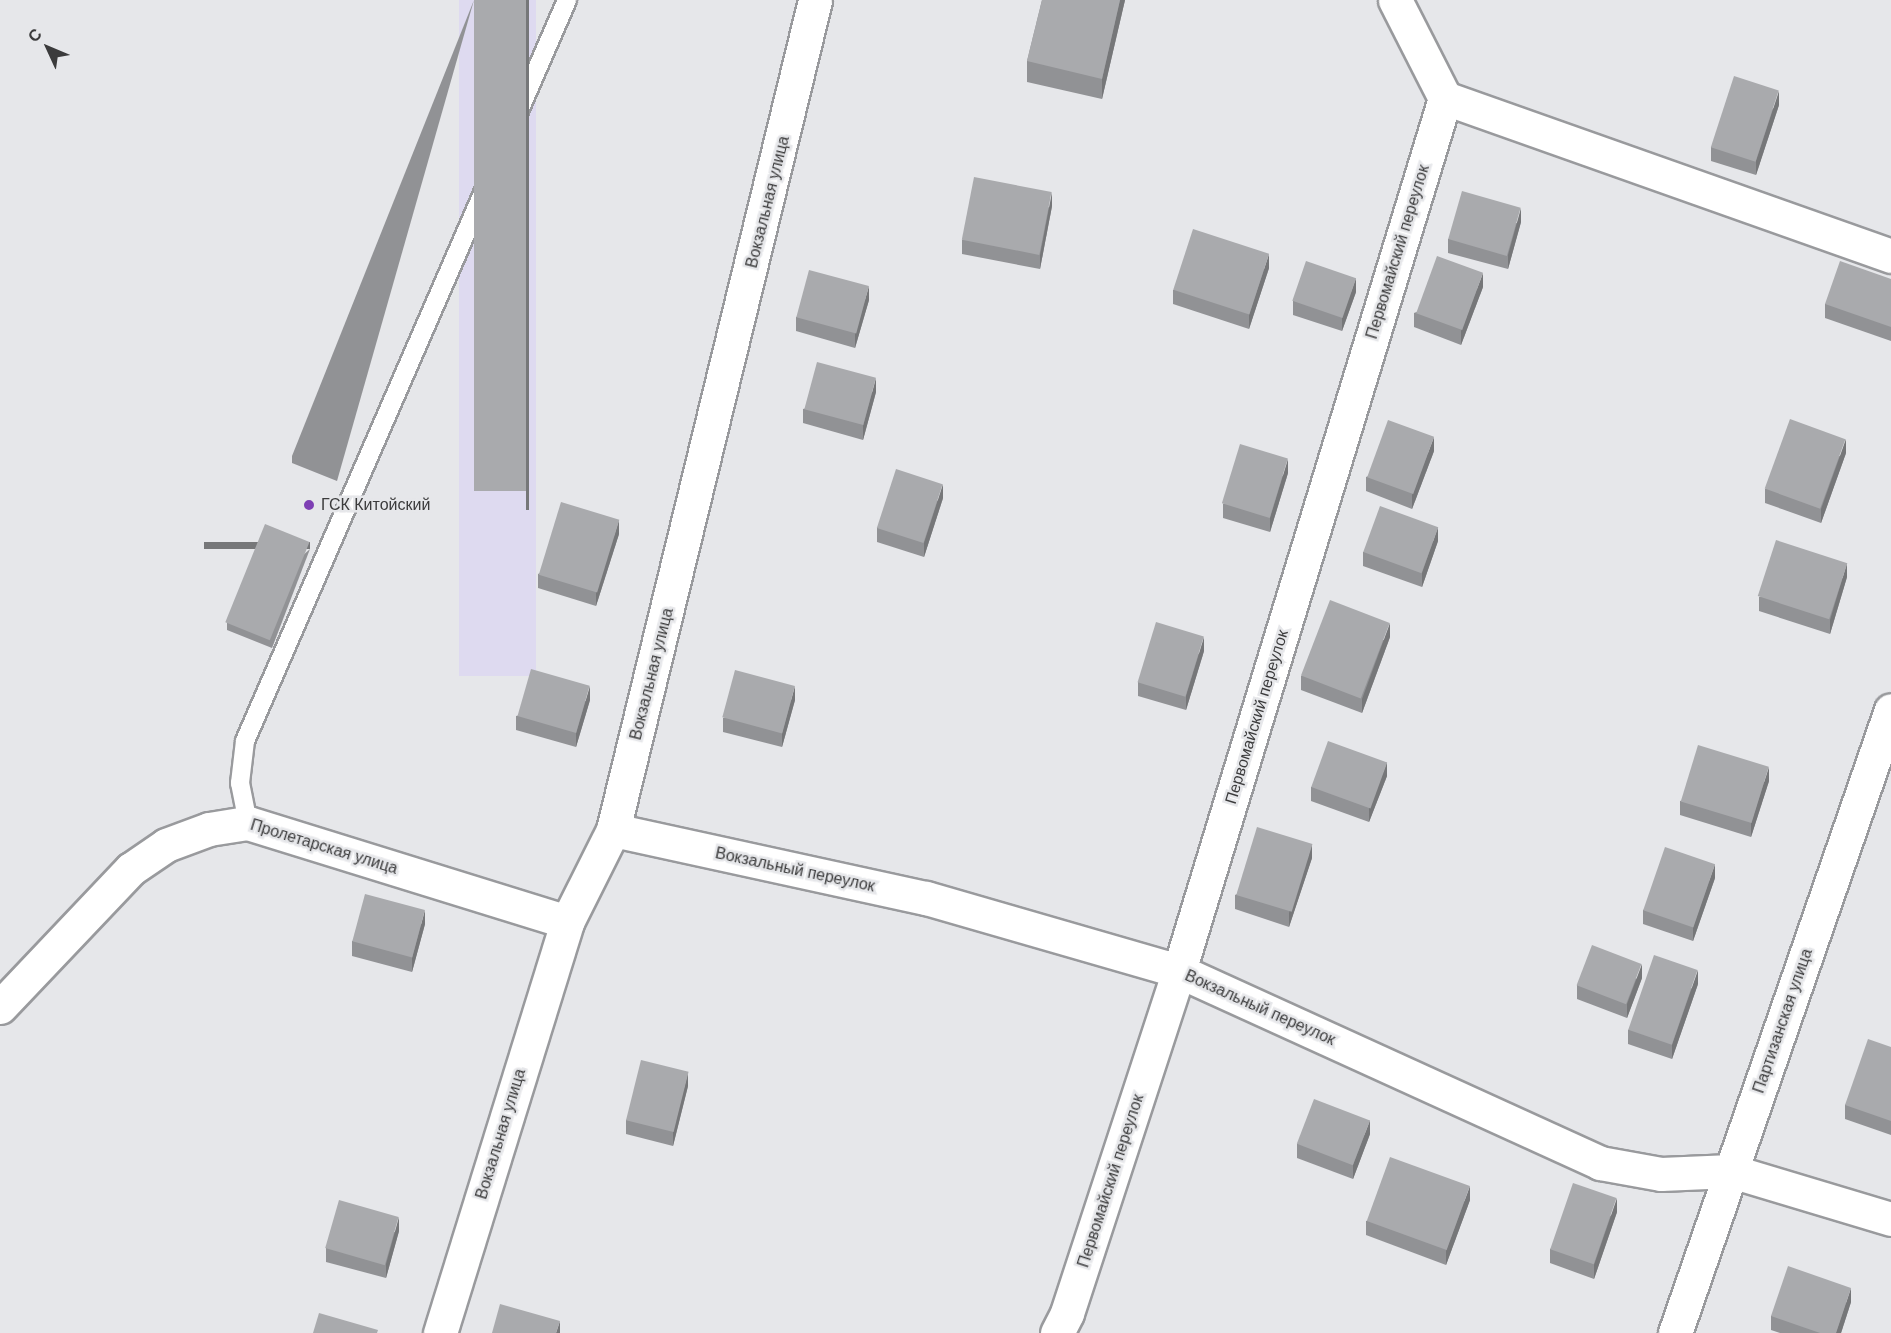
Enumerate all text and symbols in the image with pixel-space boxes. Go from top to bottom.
north arrow [18,18,78,78]
text: С [25,25,45,45]
street label: Вокзальная улица [742,134,794,270]
street label: Первомайский переулок [1362,163,1434,341]
place label: ГСК Китойский [321,495,430,515]
marker: ГСК Китойский [302,498,316,512]
street label: Вокзальная улица [626,606,678,742]
street label: Первомайский переулок [1221,628,1293,806]
street label: Пролетарская улица [248,815,400,879]
street label: Вокзальный переулок [713,844,877,896]
street label: Партизанская улица [1749,946,1817,1096]
street label: Вокзальный переулок [1182,966,1338,1050]
street label: Вокзальная улица [472,1066,530,1202]
street label: Первомайский переулок [1074,1092,1148,1270]

